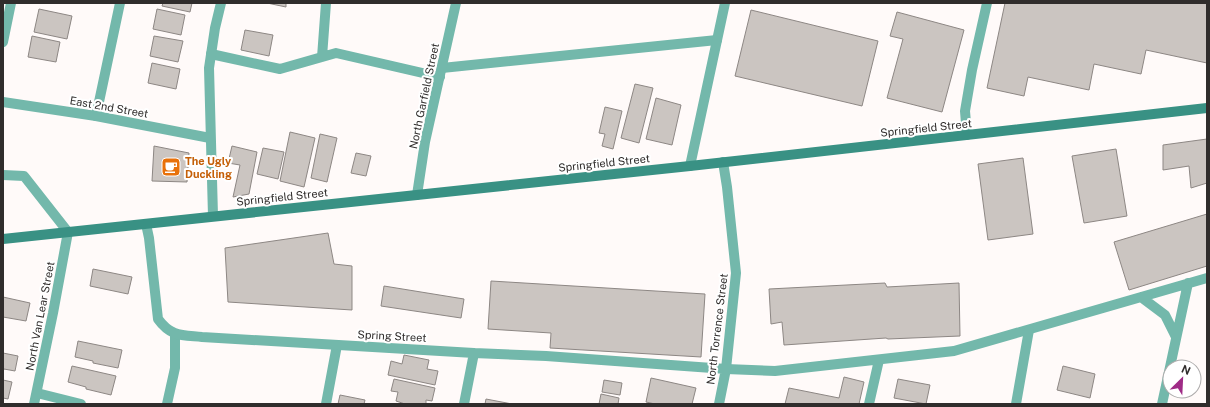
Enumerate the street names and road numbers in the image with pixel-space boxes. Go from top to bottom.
street label: North Garfield Street [407,42,441,150]
street label: East 2nd Street [69,94,149,120]
street label: Springfield Street [880,117,972,139]
street label: Springfield Street [558,152,650,174]
street label: Springfield Street [236,186,328,208]
street label: North Van Lear Street [24,260,56,372]
street label: North Torrence Street [704,273,730,385]
street label: Spring Street [357,328,427,344]

